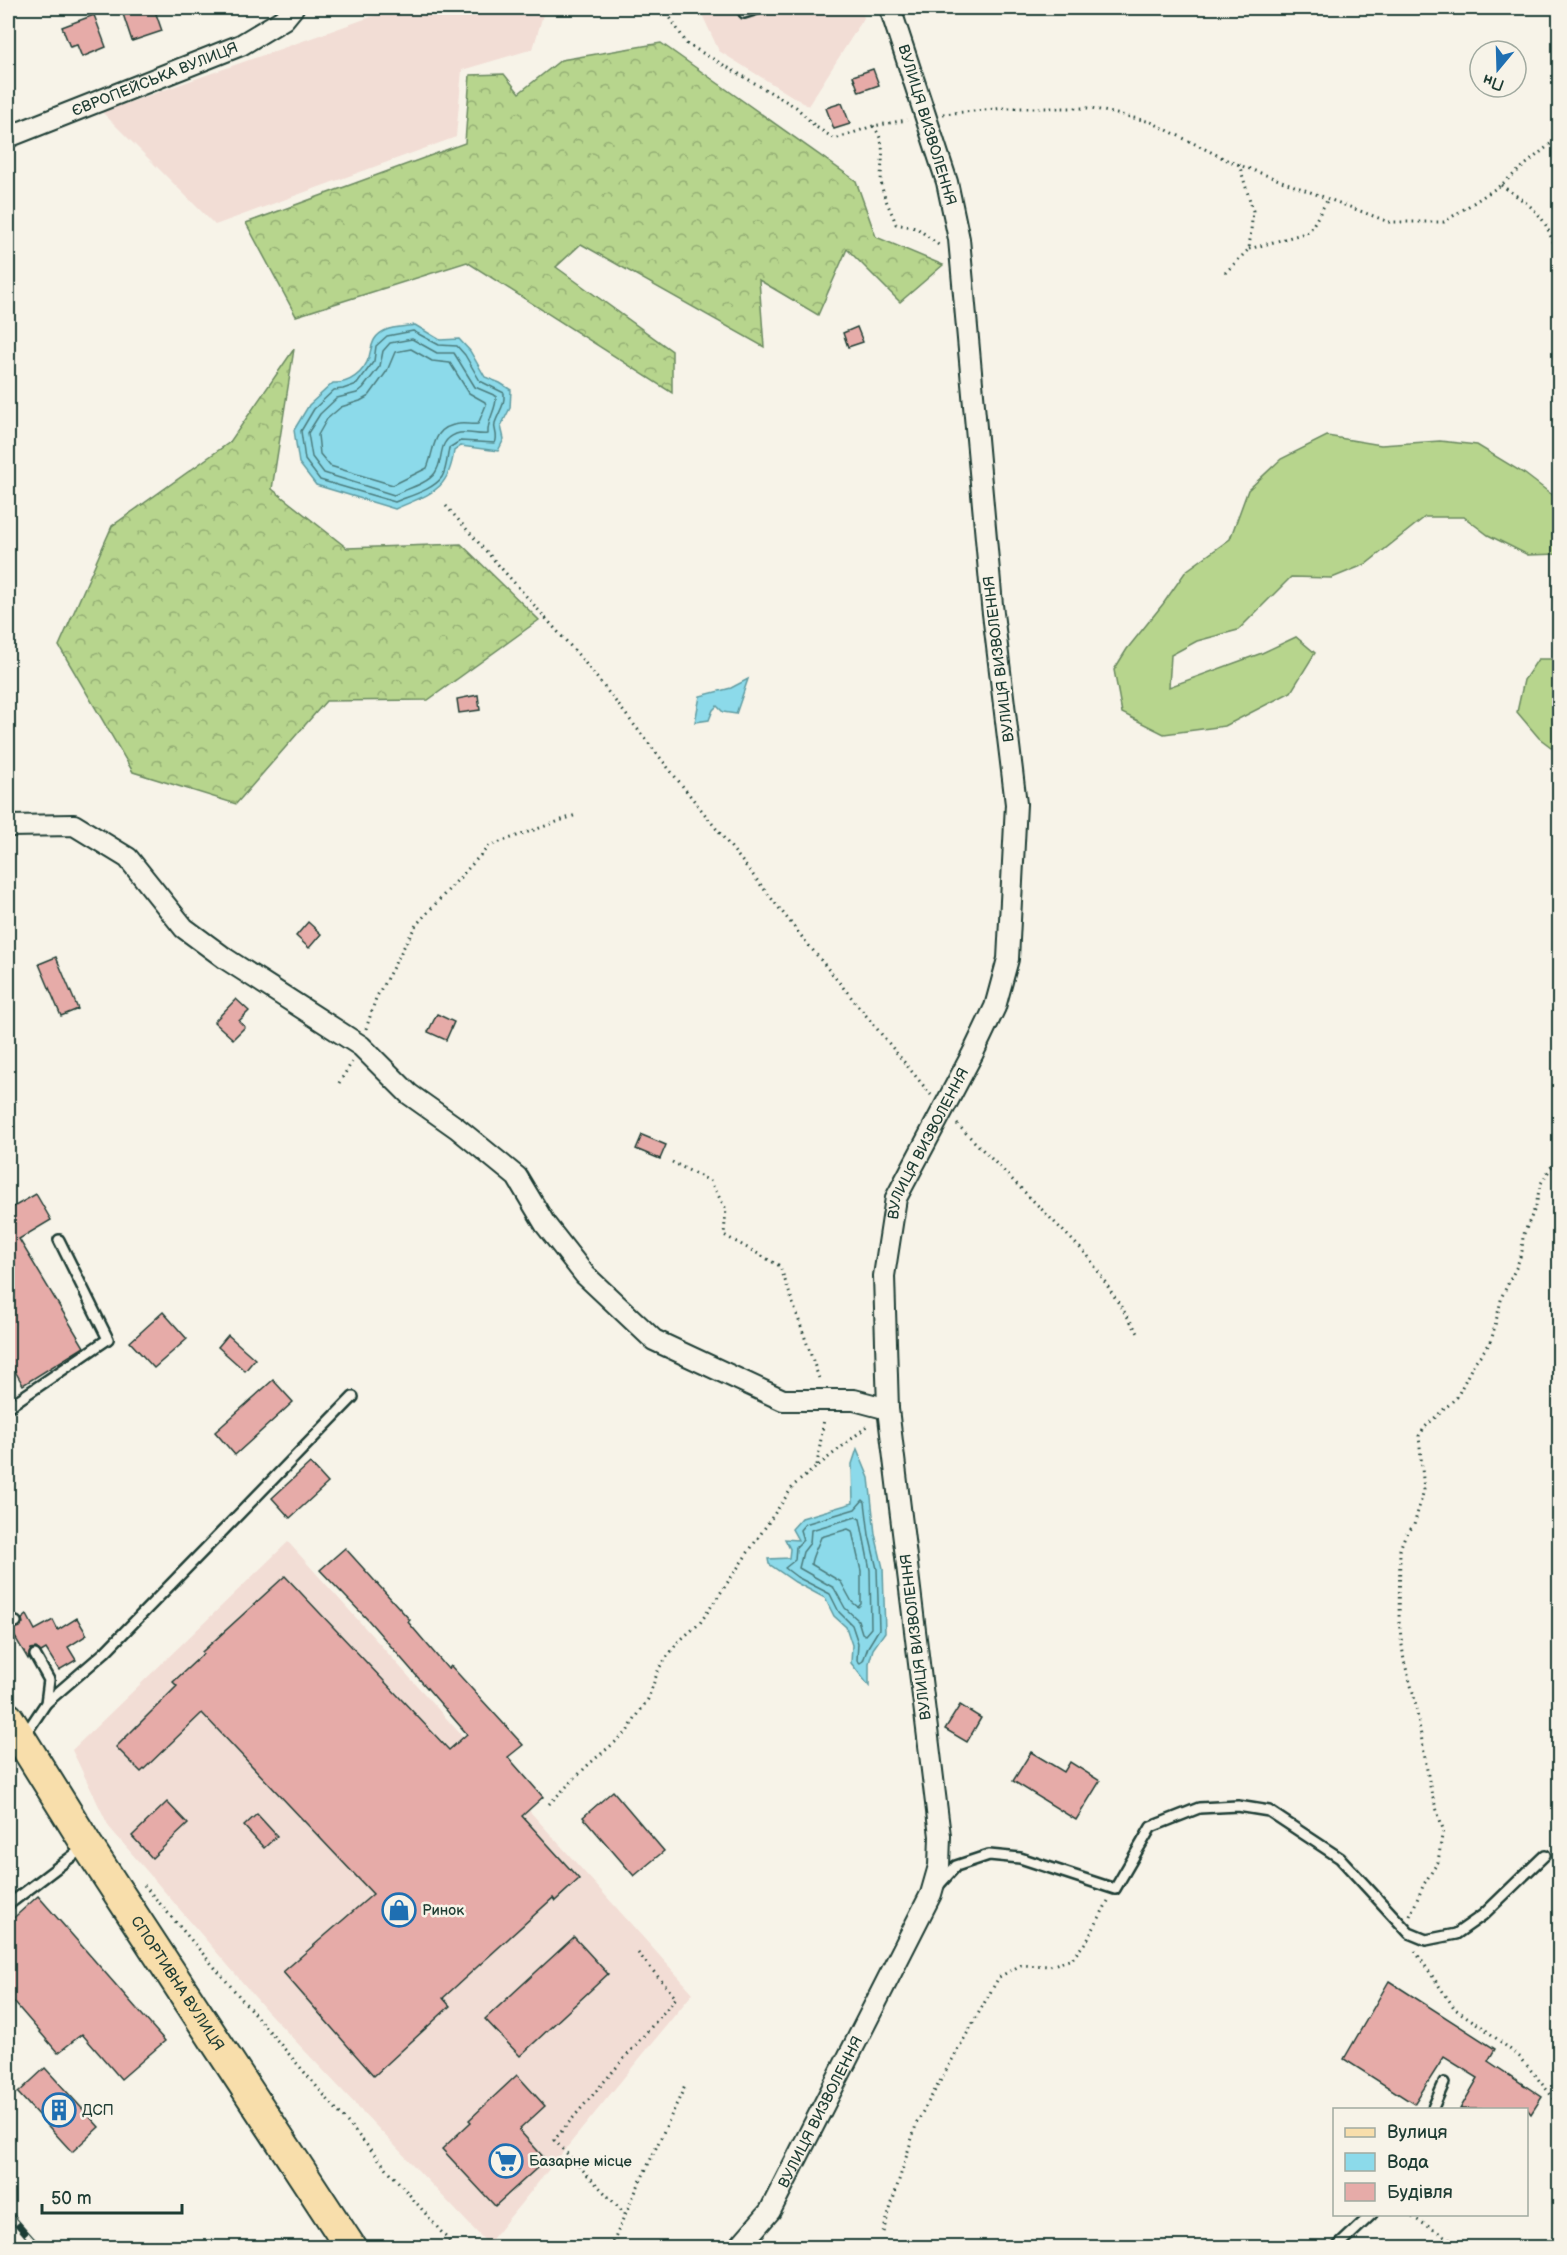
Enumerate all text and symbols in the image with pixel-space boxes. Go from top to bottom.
street label: ЄВРОПЕЙСЬКА ВУЛИЦЯ [69,38,241,120]
north arrow [1468,39,1528,99]
street label: ВУЛИЦЯ ВИЗВОЛЕННЯ [893,42,961,208]
text: Пн [1480,69,1507,94]
street label: ВУЛИЦЯ ВИЗВОЛЕННЯ [979,575,1019,743]
street label: ВУЛИЦЯ ВИЗВОЛЕННЯ [883,1065,973,1221]
street label: ВУЛИЦЯ ВИЗВОЛЕННЯ [896,1553,936,1721]
shop icon: Ринок [381,1892,417,1928]
place label: Ринок [422,1901,464,1920]
street label: СПОРТИВНА ВУЛИЦЯ [127,1912,229,2054]
street label: ВУЛИЦЯ ВИЗВОЛЕННЯ [774,2033,867,2191]
building icon: ДСП [41,2092,77,2128]
place label: ДСП [82,2101,114,2120]
legend [1333,2108,1528,2216]
text: Вулиця [1387,2122,1448,2143]
supermarket icon: Базарне місце [488,2143,524,2179]
place label: Базарне місце [529,2152,632,2171]
text: Вода [1387,2152,1429,2173]
scale bar [42,2177,182,2215]
text: Будівля [1387,2182,1453,2203]
text: 50 m [51,2188,92,2209]

